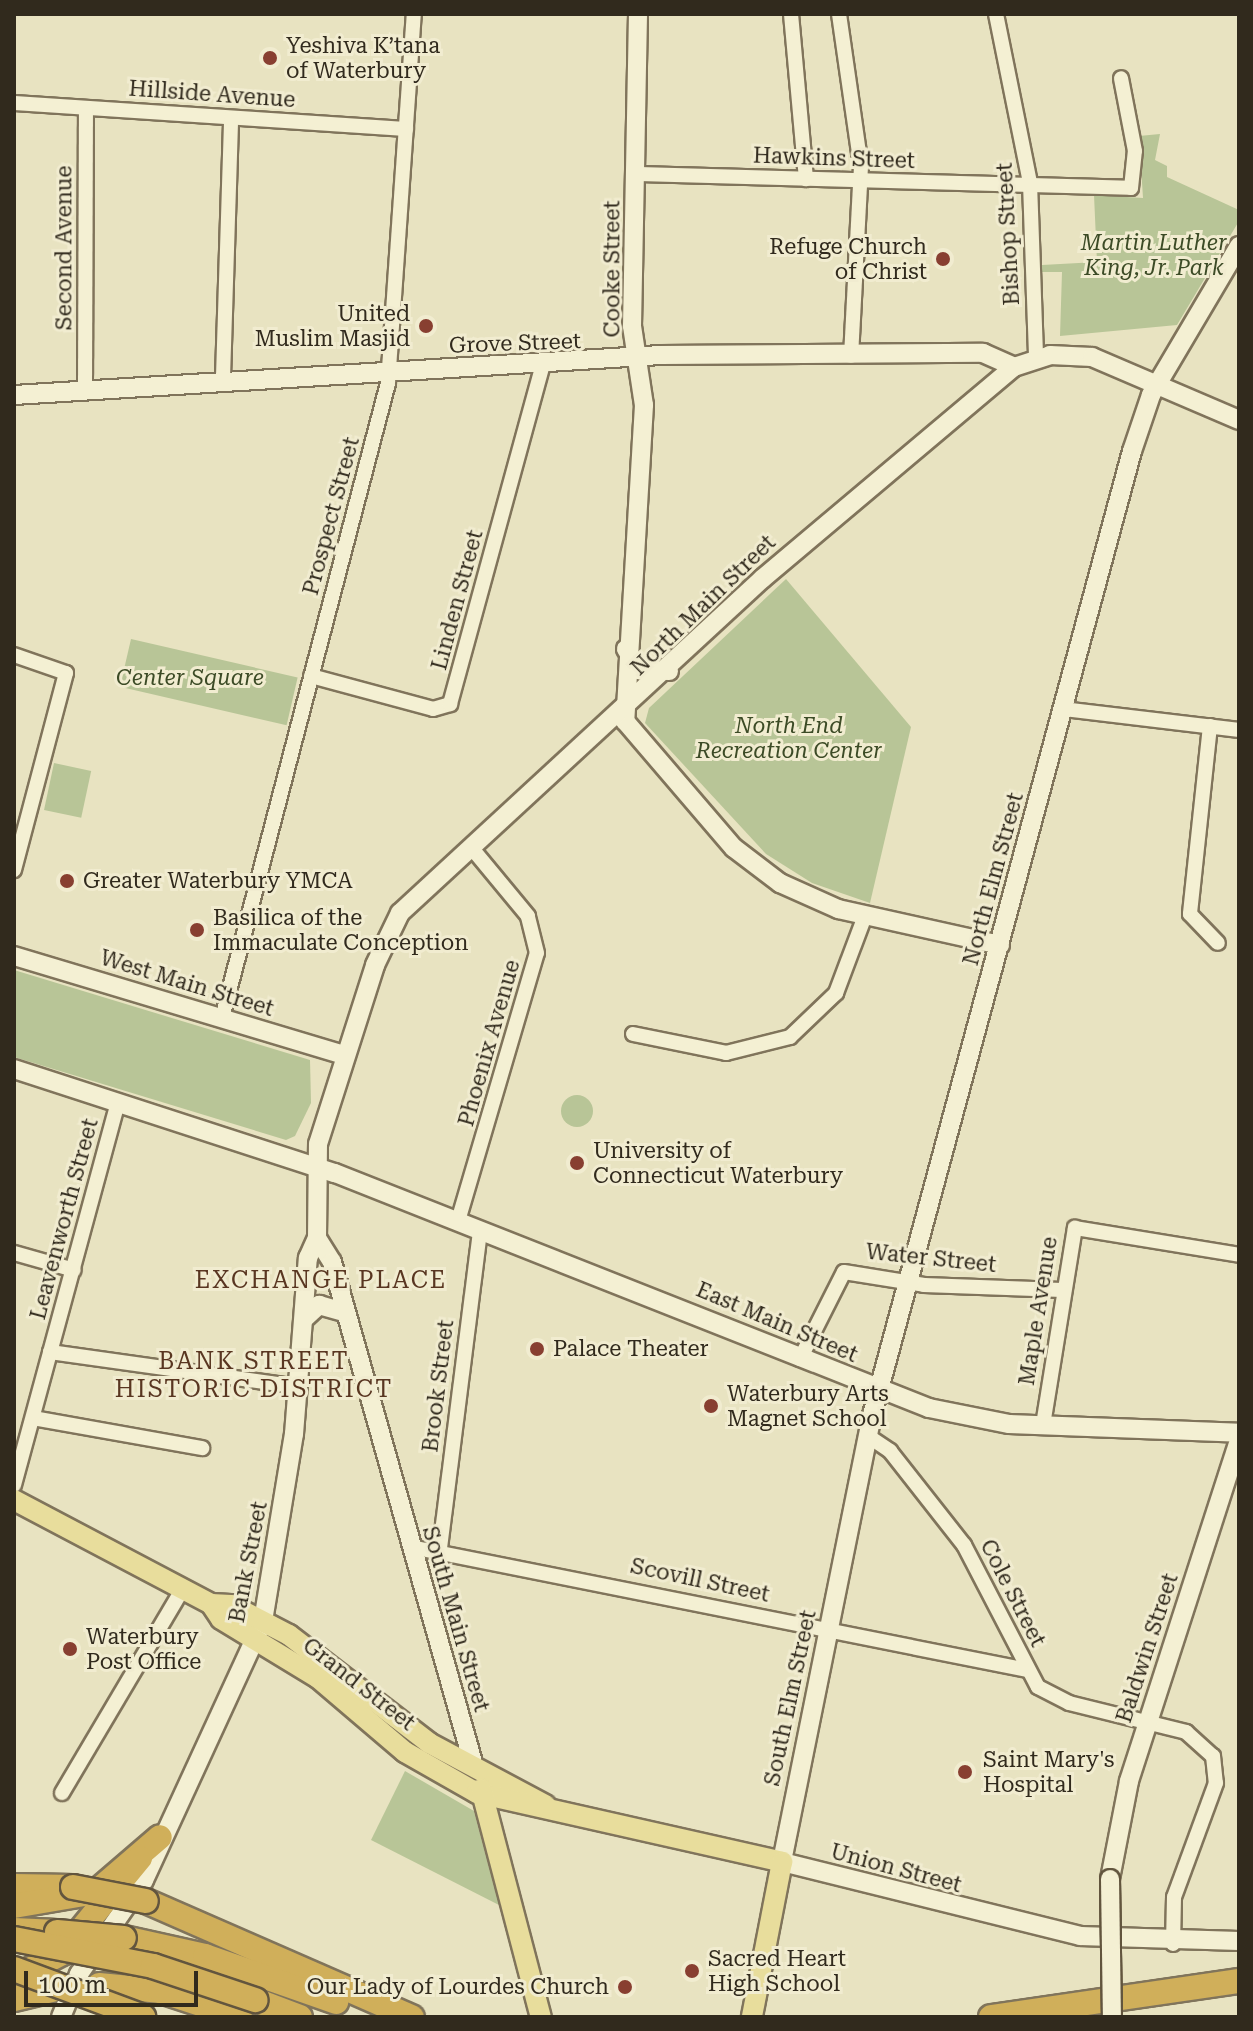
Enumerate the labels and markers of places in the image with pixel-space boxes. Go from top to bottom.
place label: Yeshiva K’tana of Waterbury [286,32,440,84]
marker: Yeshiva K’tana of Waterbury [261,49,279,67]
place label: Refuge Church of Christ [769,233,927,284]
marker: Refuge Church of Christ [934,250,952,268]
place label: United Muslim Masjid [255,300,410,352]
marker: United Muslim Masjid [417,317,435,335]
place label: Greater Waterbury YMCA [83,868,353,894]
marker: Greater Waterbury YMCA [58,872,76,890]
place label: Basilica of the Immaculate Conception [213,904,469,956]
marker: Basilica of the Immaculate Conception [188,921,206,939]
place label: University of Connecticut Waterbury [593,1137,843,1188]
marker: University of Connecticut Waterbury [568,1154,586,1172]
place label: Palace Theater [553,1336,709,1362]
marker: Palace Theater [528,1340,546,1358]
place label: Waterbury Arts Magnet School [727,1380,889,1432]
marker: Waterbury Arts Magnet School [702,1397,720,1415]
place label: Waterbury Post Office [86,1623,201,1674]
marker: Waterbury Post Office [61,1640,79,1658]
place label: Saint Mary's Hospital [983,1746,1114,1798]
marker: Saint Mary's Hospital [954,1761,976,1783]
place label: Sacred Heart High School [708,1945,846,1996]
marker: Sacred Heart High School [683,1962,701,1980]
place label: Our Lady of Lourdes Church [307,1974,609,2000]
marker: Our Lady of Lourdes Church [616,1978,634,1996]

